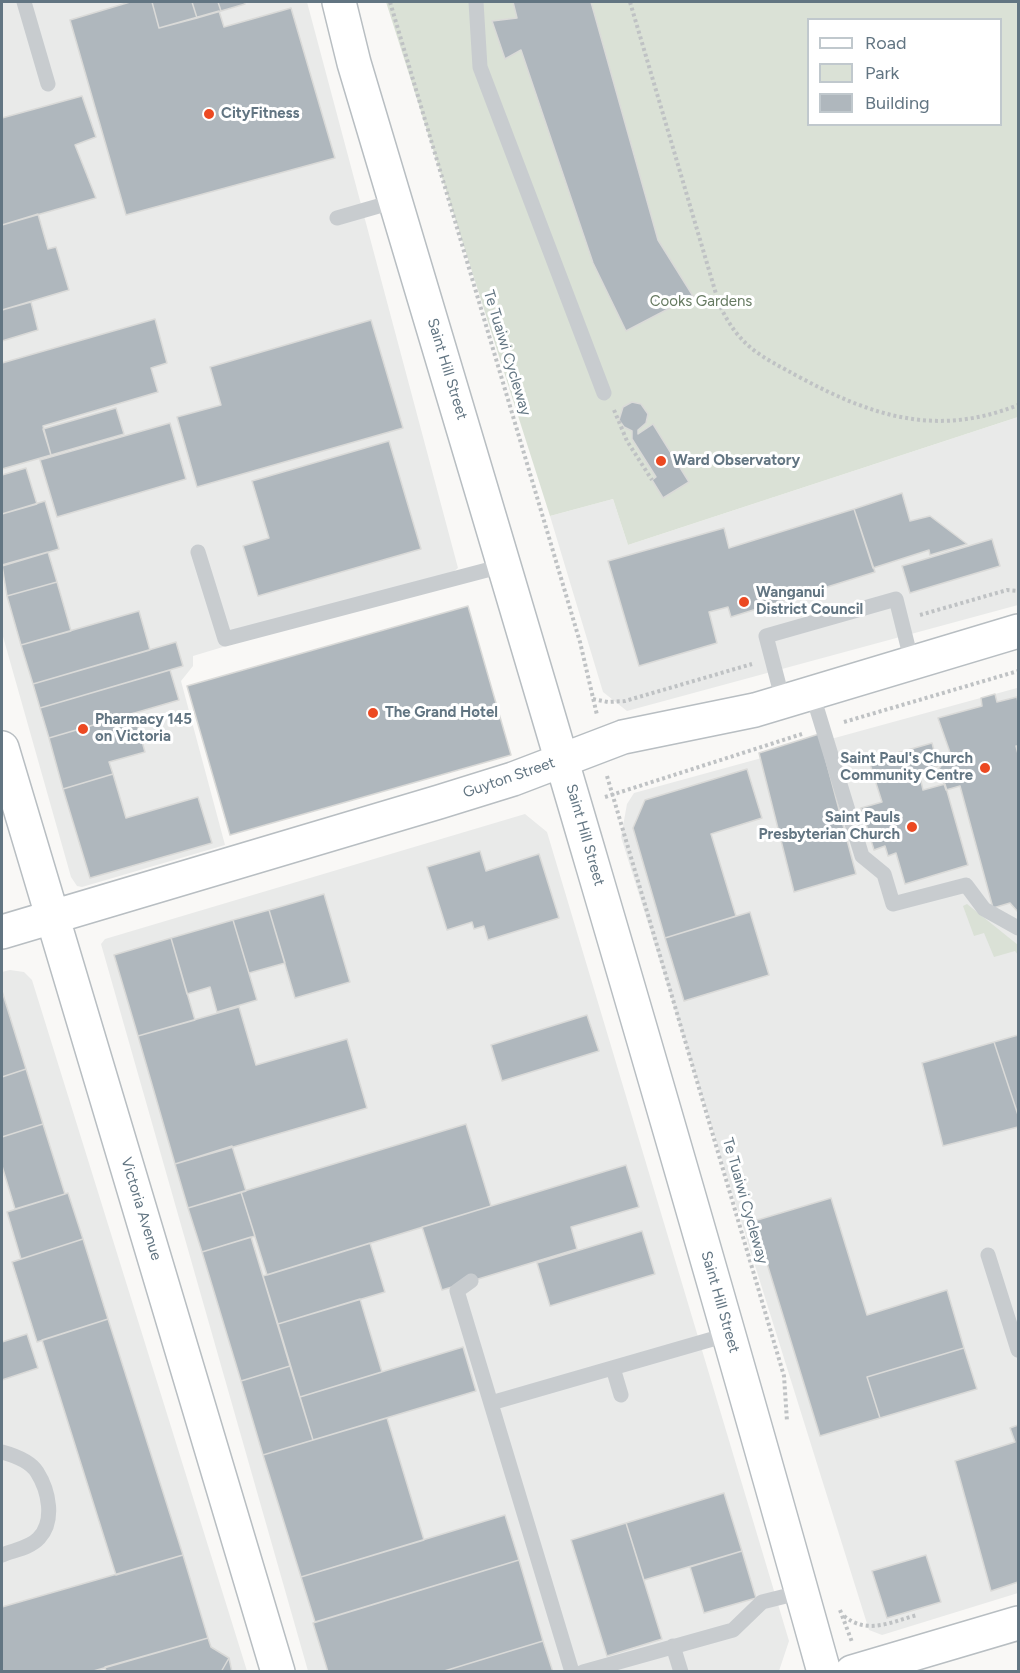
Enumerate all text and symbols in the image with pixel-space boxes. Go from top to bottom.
legend [807,18,1002,126]
text: Road [865,32,906,54]
text: Park [865,62,899,84]
text: Building [865,92,930,114]
place label: CityFitness [221,105,300,123]
marker: CityFitness [202,107,216,121]
street label: Te Tuaiwi Cycleway [479,288,535,418]
park label: Cooks Gardens [650,293,752,311]
street label: Saint Hill Street [423,316,471,422]
place label: Ward Observatory [673,452,800,470]
marker: Ward Observatory [654,454,668,468]
place label: Wanganui District Council [756,584,863,619]
marker: Wanganui District Council [737,595,751,609]
place label: The Grand Hotel [385,704,498,722]
marker: The Grand Hotel [366,706,380,720]
place label: Pharmacy 145 on Victoria [95,711,192,746]
marker: Pharmacy 145 on Victoria [76,722,90,736]
place label: Saint Paul's Church Community Centre [840,750,973,785]
street label: Guyton Street [461,754,557,802]
marker: Saint Paul's Church Community Centre [978,761,992,775]
street label: Saint Hill Street [562,782,608,888]
place label: Saint Pauls Presbyterian Church [758,809,900,844]
marker: Saint Pauls Presbyterian Church [905,820,919,834]
street label: Te Tuaiwi Cycleway [718,1136,772,1266]
street label: Victoria Avenue [117,1155,165,1263]
street label: Saint Hill Street [697,1249,743,1355]

